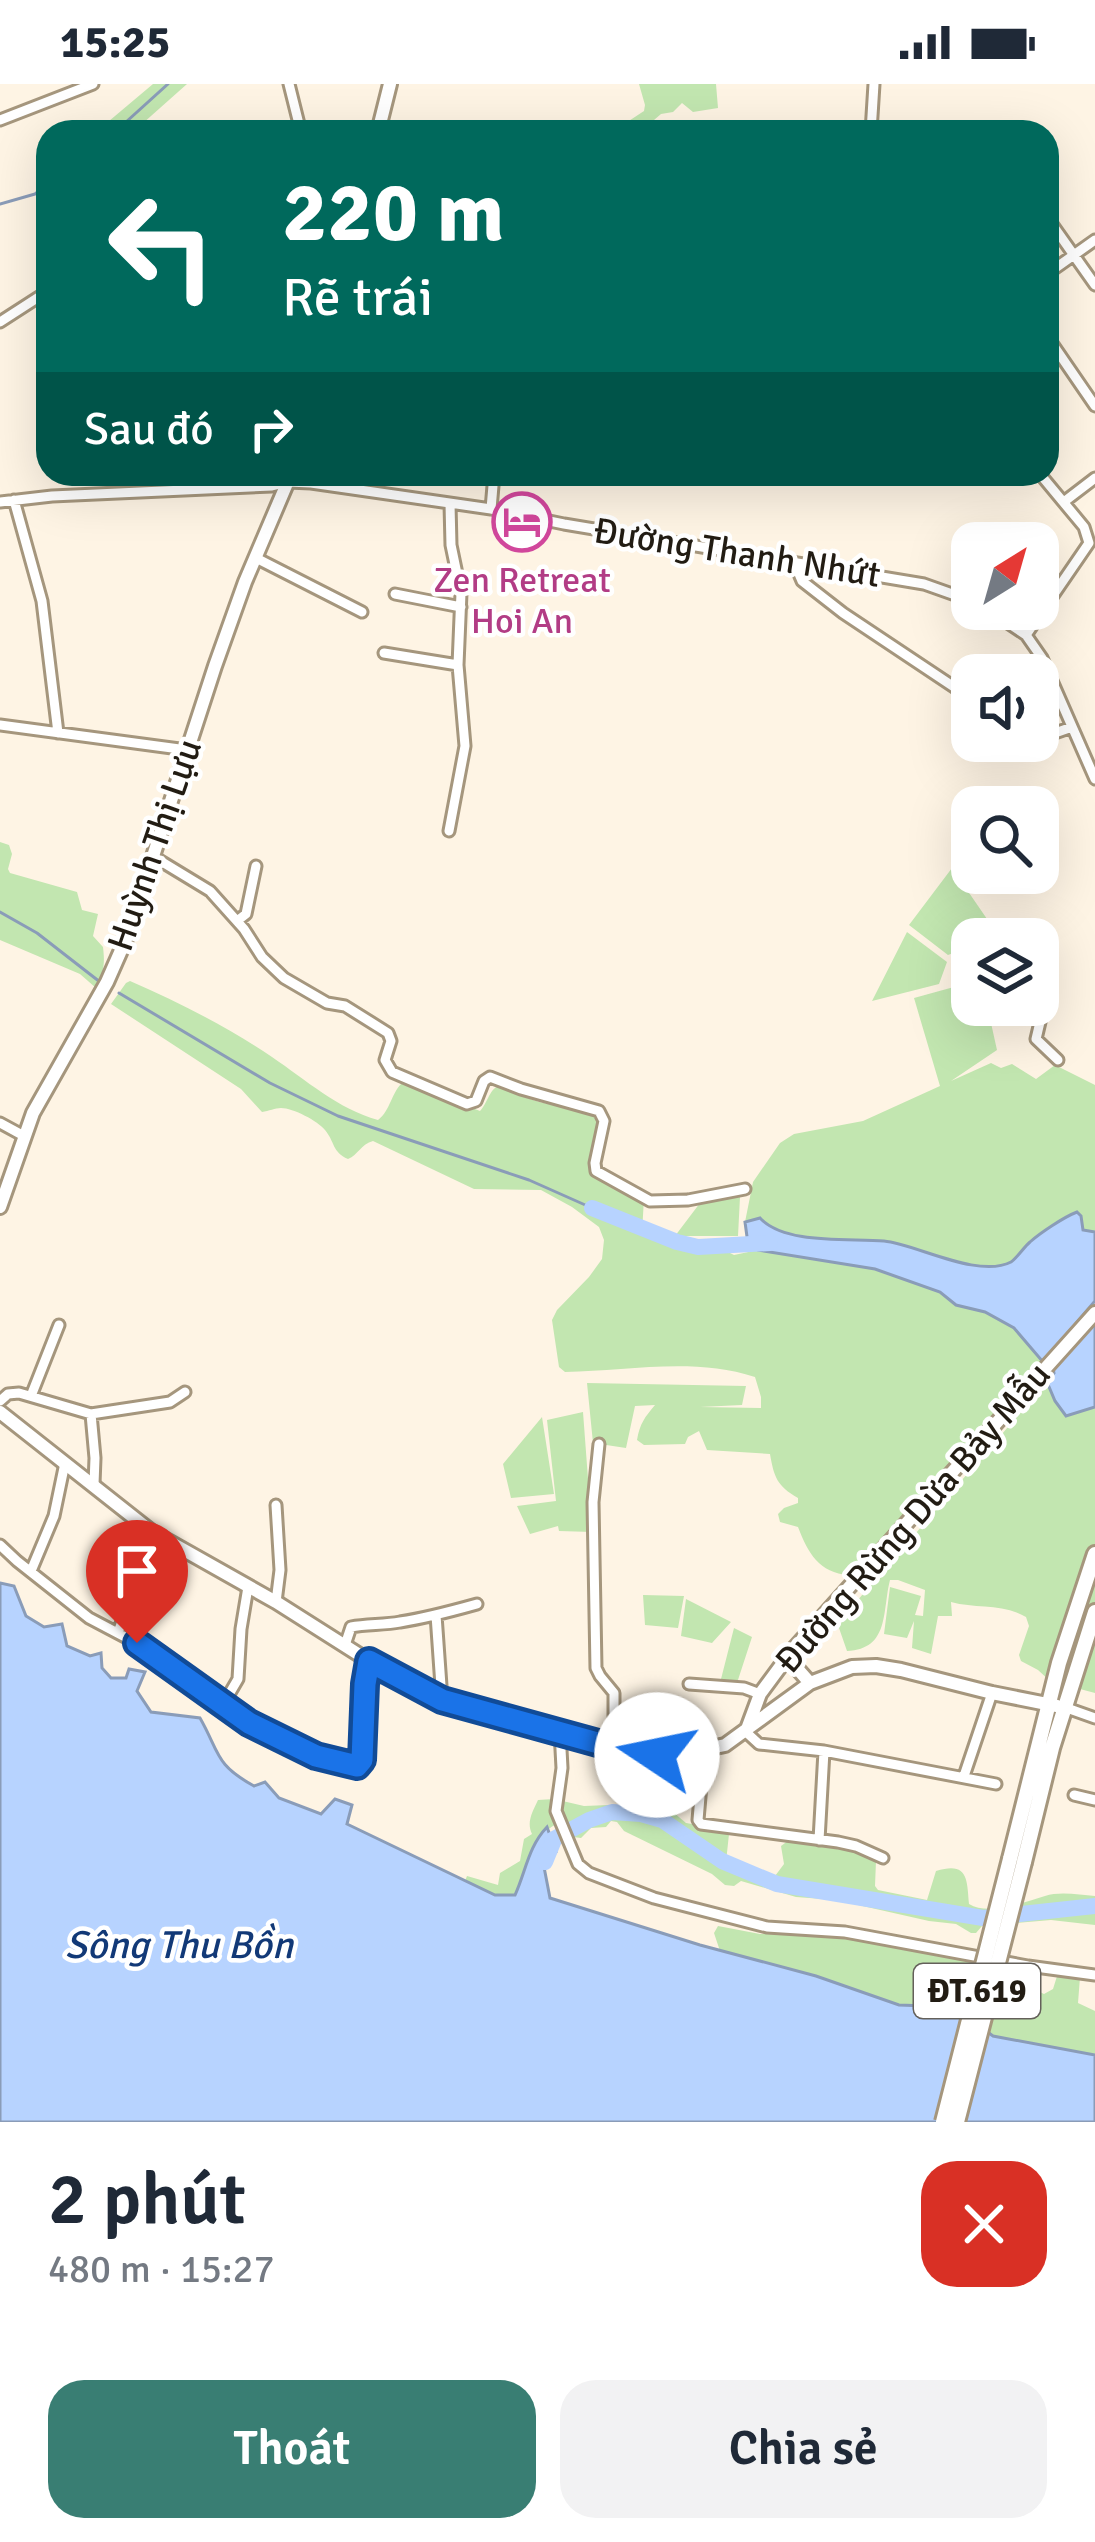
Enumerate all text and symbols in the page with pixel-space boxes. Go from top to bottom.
text: 15:25 [60,15,170,70]
text: 220 m [282,161,504,265]
icon: left [84,168,240,324]
text: Rẽ trái [282,264,433,331]
icon: right [238,396,304,462]
text: Sau đó [84,402,214,457]
hotel icon: Zen Retreat Hoi An [491,491,553,553]
street label: Đường Thanh Nhứt [591,508,883,598]
north arrow [951,522,1059,630]
map controls [951,522,1059,1026]
place label: Zen Retreat Hoi An [433,558,611,644]
button: sound [951,654,1059,762]
street label: Huỳnh Thị Lựu [98,733,212,957]
button: search [951,786,1059,894]
button: layers [951,918,1059,1026]
street label: Đường Rừng Dừa Bảy Mẫu [766,1353,1060,1683]
pin [86,1520,188,1643]
icon: arrive [104,1538,170,1604]
position arrow [594,1692,720,1818]
water label: Sông Thu Bồn [65,1921,295,1969]
road number: ĐT.619 [914,1964,1040,2018]
text: 2 phút [48,2155,246,2244]
button: close [921,2161,1047,2287]
text: 480 m · 15:27 [48,2245,275,2293]
button: Thoát [48,2380,536,2518]
button: Chia sẻ [560,2380,1047,2518]

